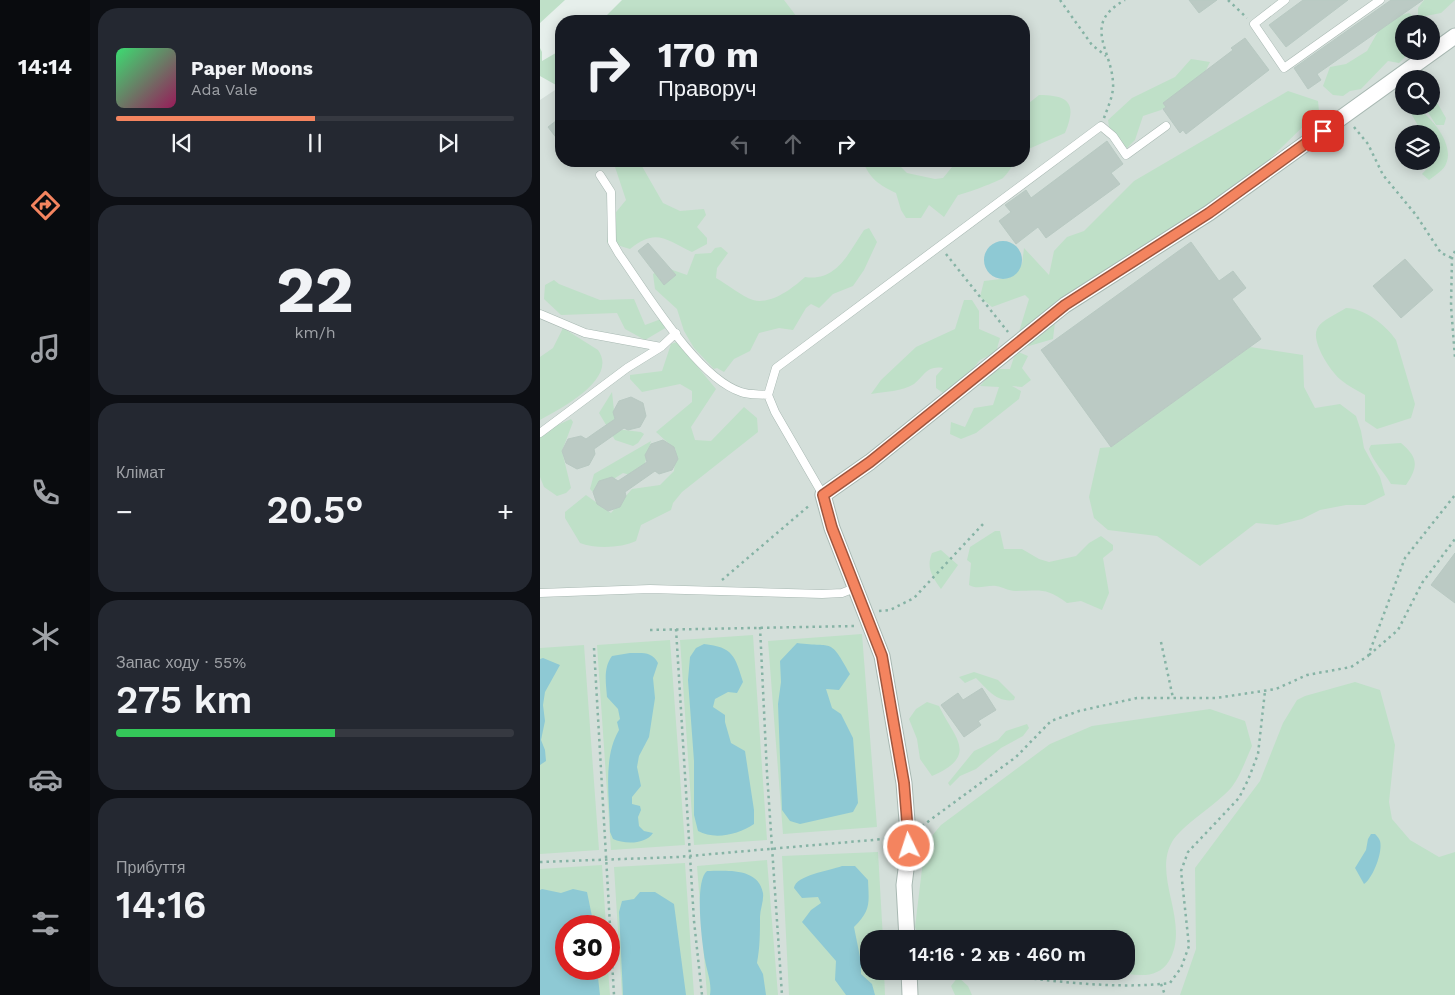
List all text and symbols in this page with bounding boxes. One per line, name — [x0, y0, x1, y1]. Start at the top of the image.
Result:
map controls — [1395, 15, 1440, 170]
button: sound — [1395, 15, 1440, 60]
text: 170 m — [658, 34, 759, 76]
icon: right — [575, 35, 640, 100]
text: 14:14 — [18, 54, 72, 79]
text: Paper Moons — [191, 57, 313, 80]
button: search — [1395, 70, 1440, 115]
text: Праворуч — [658, 76, 756, 101]
text: Ada Vale — [191, 80, 258, 99]
pin — [1302, 110, 1344, 152]
icon: arrive — [1309, 117, 1337, 145]
button: layers — [1395, 125, 1440, 170]
icon: previous — [168, 129, 196, 157]
icon: pause — [301, 129, 329, 157]
icon: next — [434, 129, 462, 157]
icon: left — [726, 130, 754, 158]
icon: ahead — [779, 130, 807, 158]
icon: right — [832, 130, 860, 158]
icon: directions — [28, 188, 63, 223]
text: 22 — [276, 252, 354, 328]
text: km/h — [294, 323, 336, 342]
icon: music — [28, 331, 63, 366]
text: Клімат — [116, 463, 165, 482]
icon: phone — [28, 475, 63, 510]
text: 20.5° — [266, 488, 364, 532]
text: − — [116, 495, 133, 528]
text: + — [497, 495, 514, 528]
icon: climate — [28, 619, 63, 654]
text: Запас ходу · 55% — [116, 653, 246, 672]
text: 275 km — [116, 678, 252, 722]
icon: car — [28, 762, 63, 797]
position arrow — [882, 819, 934, 871]
text: Прибуття — [116, 858, 185, 877]
text: 14:16 — [116, 883, 206, 927]
icon: filters — [28, 906, 63, 941]
speed limit sign: 30 — [555, 915, 620, 980]
text: 14:16 · 2 хв · 460 m — [909, 943, 1086, 966]

